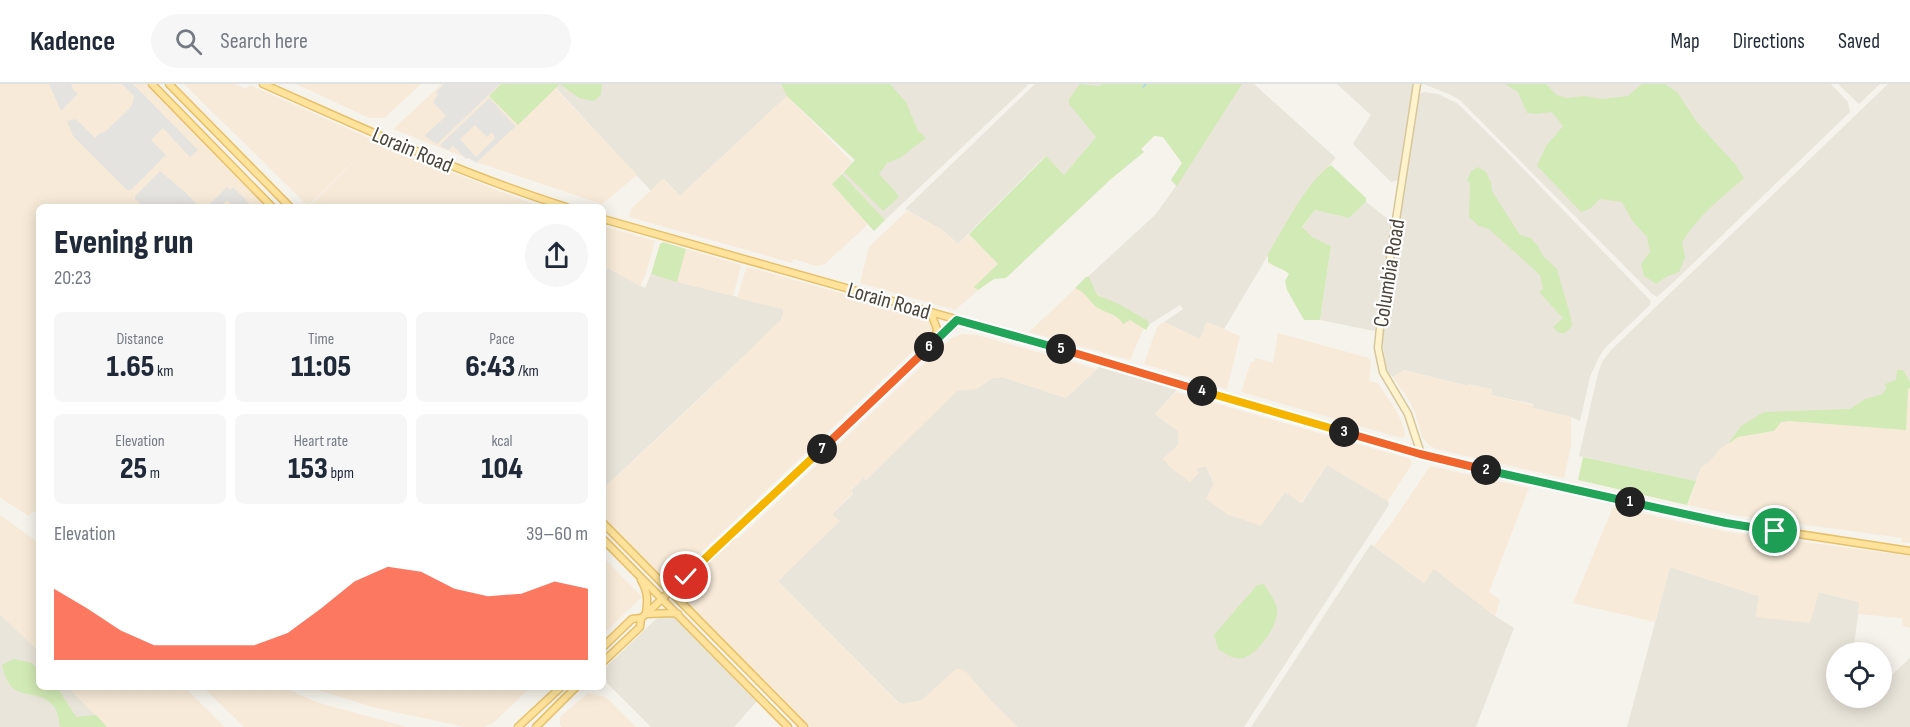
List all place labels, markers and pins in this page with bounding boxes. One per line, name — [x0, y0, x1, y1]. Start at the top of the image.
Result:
pin: 6 — [914, 332, 944, 362]
pin: 5 — [1046, 334, 1076, 364]
pin: 4 — [1187, 376, 1217, 406]
pin: 3 — [1329, 417, 1359, 447]
pin: 7 — [807, 434, 837, 464]
pin: 2 — [1471, 455, 1501, 485]
pin: 1 — [1615, 487, 1645, 517]
pin — [1749, 505, 1800, 556]
pin — [660, 551, 711, 602]

